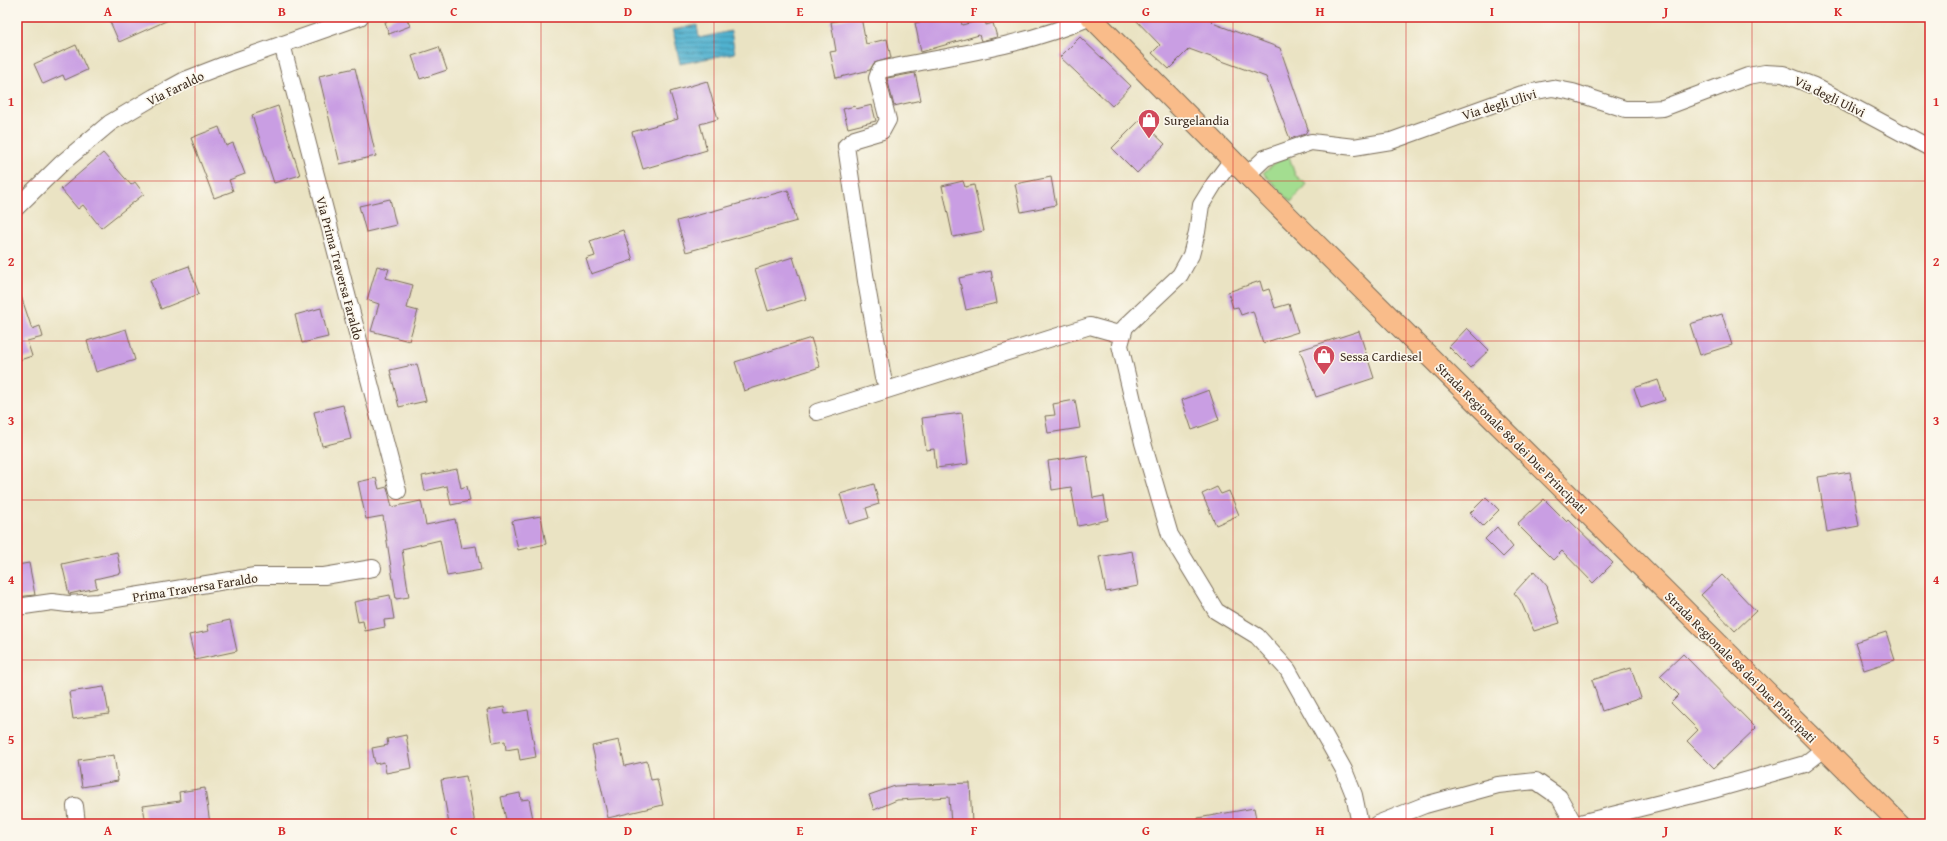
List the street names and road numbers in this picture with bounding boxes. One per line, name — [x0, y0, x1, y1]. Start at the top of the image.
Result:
street label: Via Faraldo — [143, 66, 207, 111]
street label: Via degli Ulivi — [1791, 71, 1869, 122]
street label: Via degli Ulivi — [1460, 84, 1539, 125]
street label: Via Prima Traversa Faraldo — [311, 194, 368, 342]
street label: Strada Regionale 88 dei Due Principati — [1432, 358, 1592, 519]
street label: Prima Traversa Faraldo — [131, 568, 259, 607]
street label: Strada Regionale 88 dei Due Principati — [1661, 587, 1821, 748]

